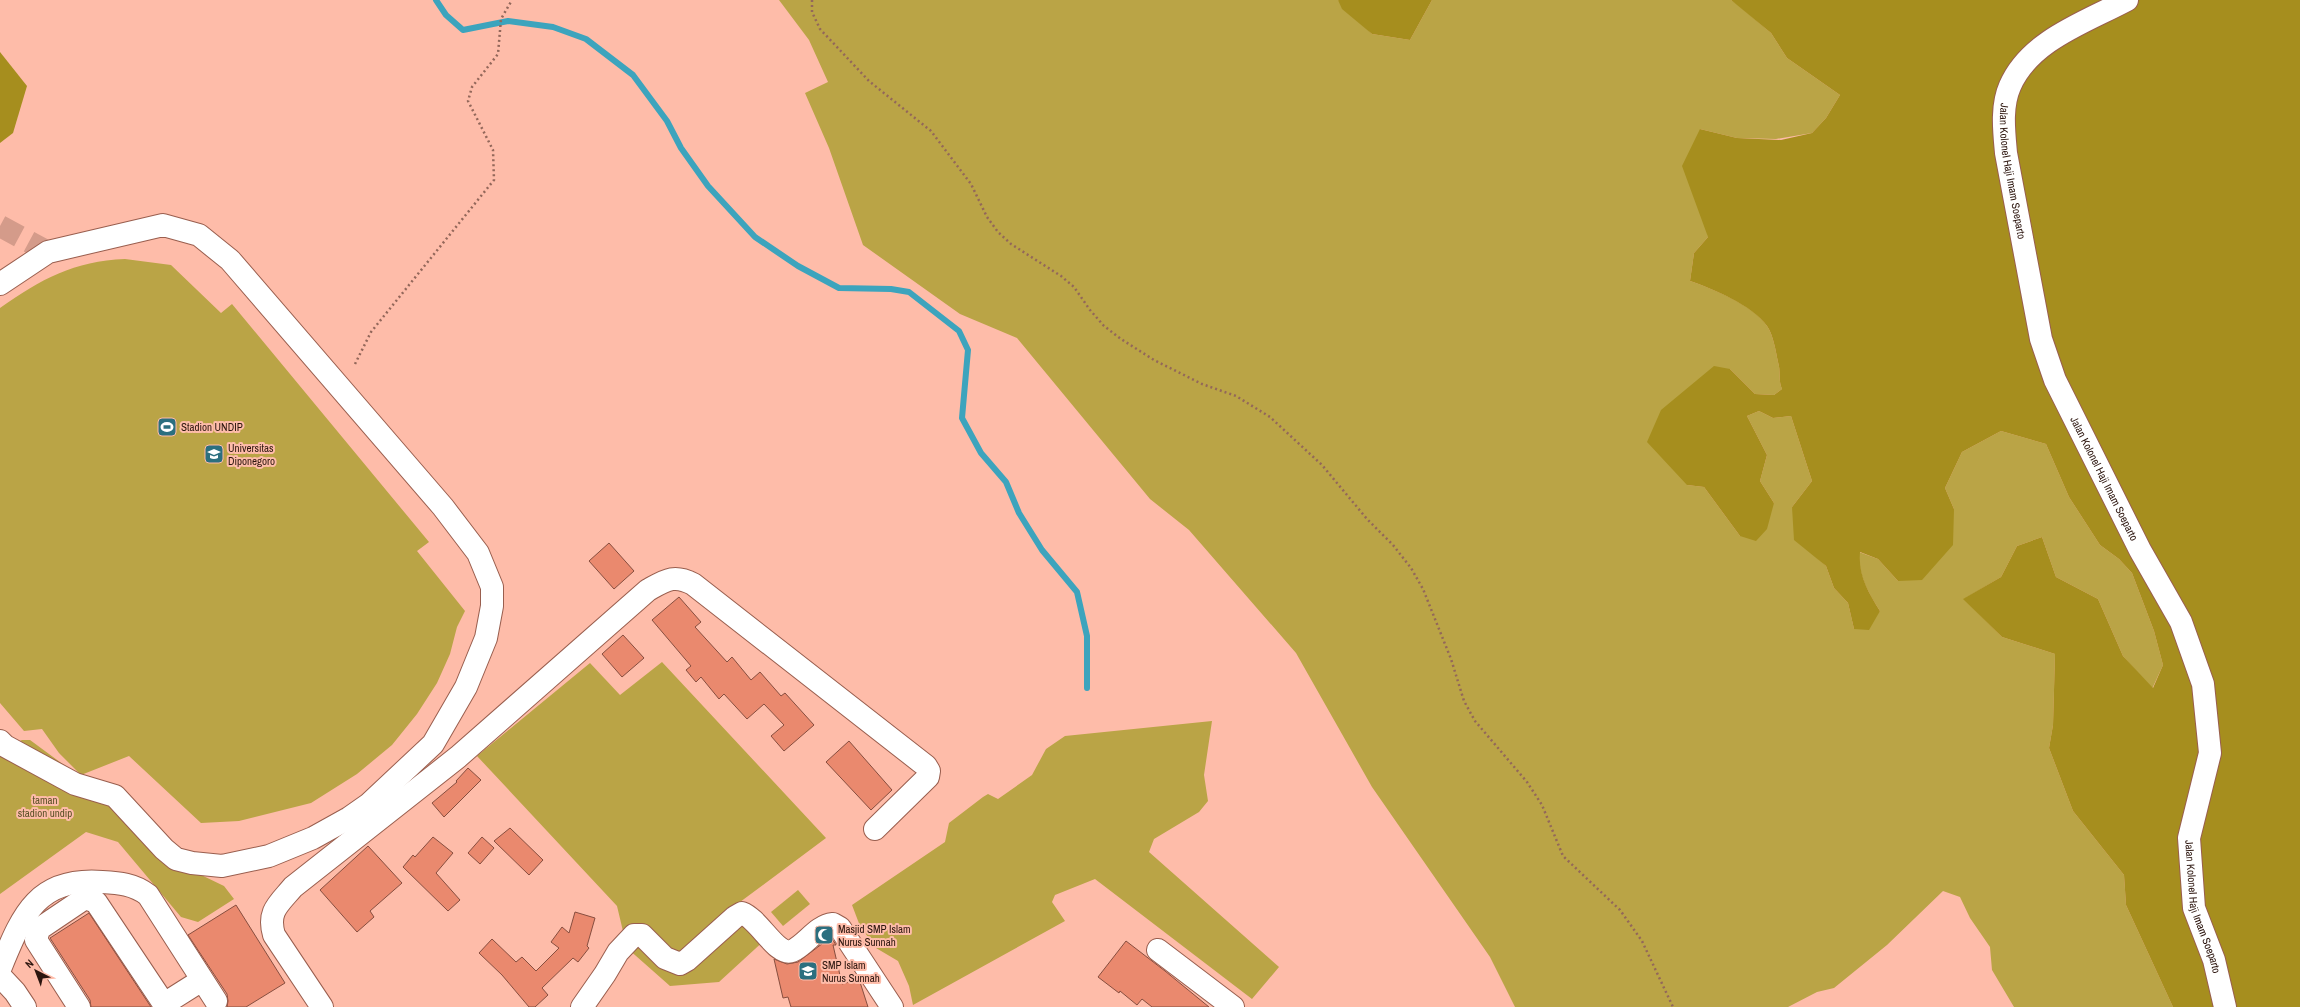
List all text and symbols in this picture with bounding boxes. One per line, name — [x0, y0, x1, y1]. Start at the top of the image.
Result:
street label: Jalan Kolonel Haji Imam Soeparto — [1997, 102, 2029, 240]
street label: Jalan Kolonel Haji Imam Soeparto — [2067, 414, 2141, 543]
sports icon: Stadion UNDIP — [156, 416, 178, 438]
place label: Stadion UNDIP — [181, 420, 243, 434]
place label: Universitas Diponegoro — [228, 441, 275, 468]
school or university icon: Universitas Diponegoro — [203, 443, 225, 465]
park label: taman stadion undip — [18, 793, 72, 820]
street label: Jalan Kolonel Haji Imam Soeparto — [2182, 839, 2224, 975]
place label: Masjid SMP Islam Nurus Sunnah — [838, 922, 911, 949]
mosque icon: Masjid SMP Islam Nurus Sunnah — [813, 924, 835, 946]
north arrow — [16, 951, 56, 991]
text: N — [22, 956, 36, 971]
place label: SMP Islam Nurus Sunnah — [822, 958, 880, 985]
school or university icon: SMP Islam Nurus Sunnah — [797, 960, 819, 982]

